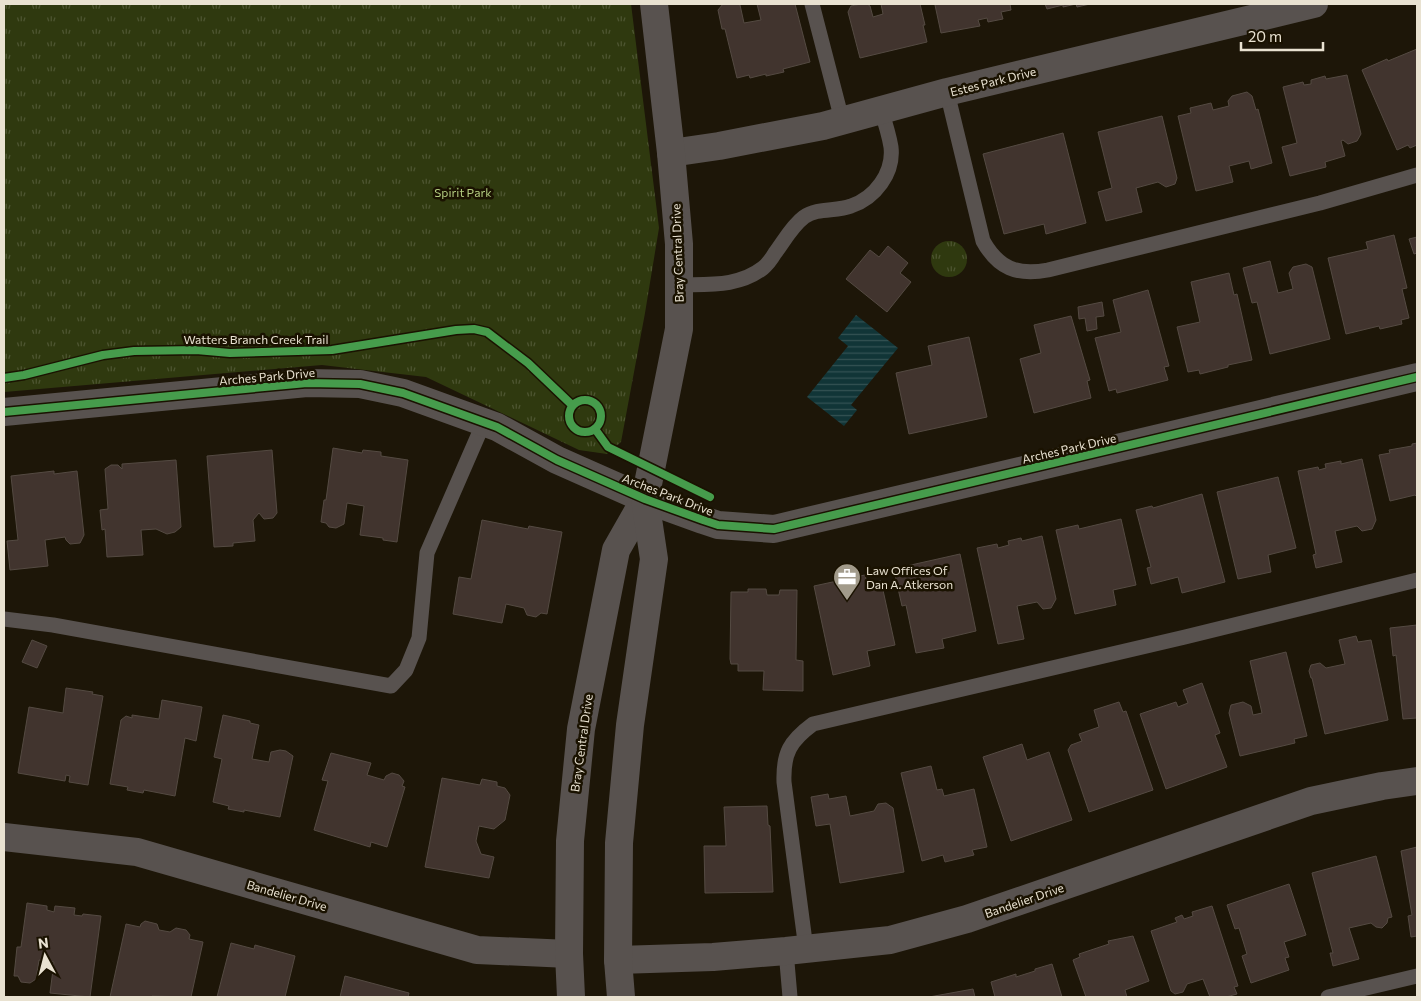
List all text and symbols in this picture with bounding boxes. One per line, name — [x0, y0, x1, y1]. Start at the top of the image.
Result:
scale bar — [1241, 20, 1324, 52]
text: 20 m — [1248, 27, 1282, 45]
street label: Estes Park Drive — [949, 64, 1037, 98]
park label: Spirit Park — [434, 185, 492, 199]
street label: Bray Central Drive — [668, 203, 686, 303]
street label: Watters Branch Creek Trail — [183, 332, 329, 346]
street label: Arches Park Drive — [218, 365, 316, 387]
street label: Arches Park Drive — [1021, 430, 1117, 466]
street label: Arches Park Drive — [621, 470, 715, 518]
office icon: Law Offices Of Dan A. Atkerson — [832, 562, 862, 601]
place label: Law Offices Of Dan A. Atkerson — [866, 563, 953, 591]
street label: Bray Central Drive — [567, 693, 595, 793]
street label: Bandelier Drive — [245, 877, 329, 913]
street label: Bandelier Drive — [983, 880, 1065, 920]
north arrow — [20, 931, 70, 981]
text: N — [37, 934, 50, 952]

